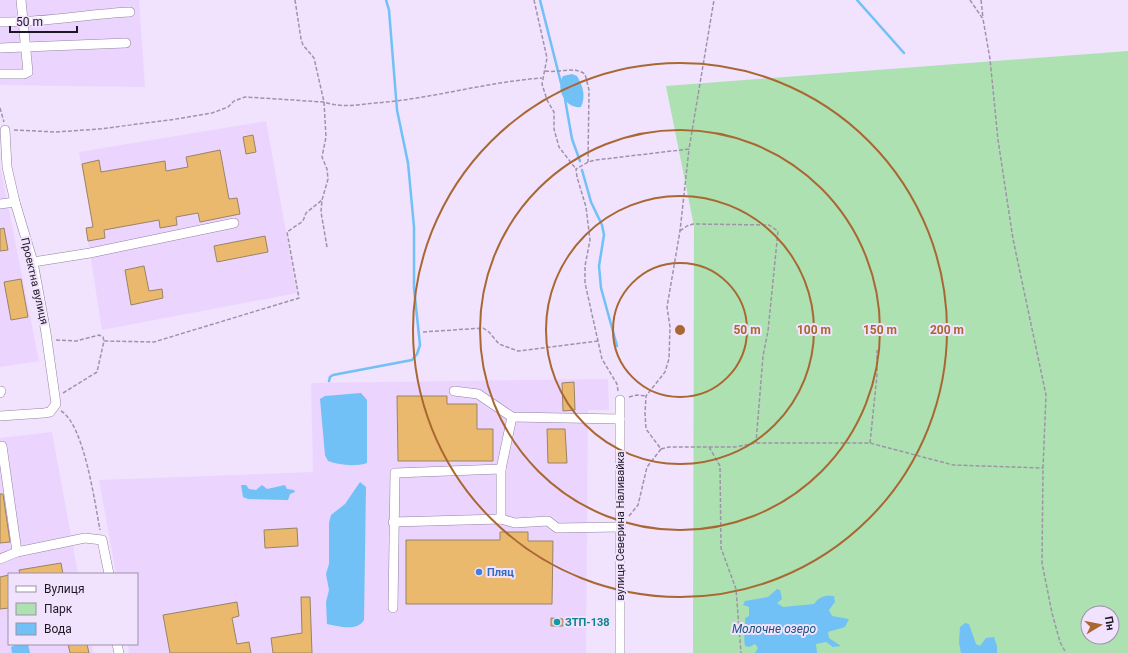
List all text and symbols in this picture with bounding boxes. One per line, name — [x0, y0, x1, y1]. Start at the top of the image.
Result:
scale bar — [10, 8, 77, 34]
text: 50 m — [16, 15, 43, 29]
street label: Проектна вулиця — [18, 236, 51, 326]
centre of rings — [673, 323, 687, 337]
text: 50 m — [733, 323, 761, 337]
text: 100 m — [797, 323, 831, 337]
text: 150 m — [863, 323, 897, 337]
text: 200 m — [930, 323, 964, 337]
street label: вулиця Северина Наливайка — [614, 451, 627, 601]
place label: Пляц — [487, 566, 514, 579]
marker: Пляц — [474, 567, 484, 577]
legend — [8, 573, 138, 645]
text: Вулиця — [44, 582, 85, 596]
text: Парк — [44, 602, 73, 616]
north arrow — [1080, 605, 1120, 645]
text: Пн — [1102, 615, 1117, 631]
place label: ЗТП-138 — [565, 616, 610, 629]
marker: ЗТП-138 — [552, 617, 562, 627]
text: Вода — [44, 622, 72, 636]
water label: Молочне озеро — [732, 622, 816, 636]

